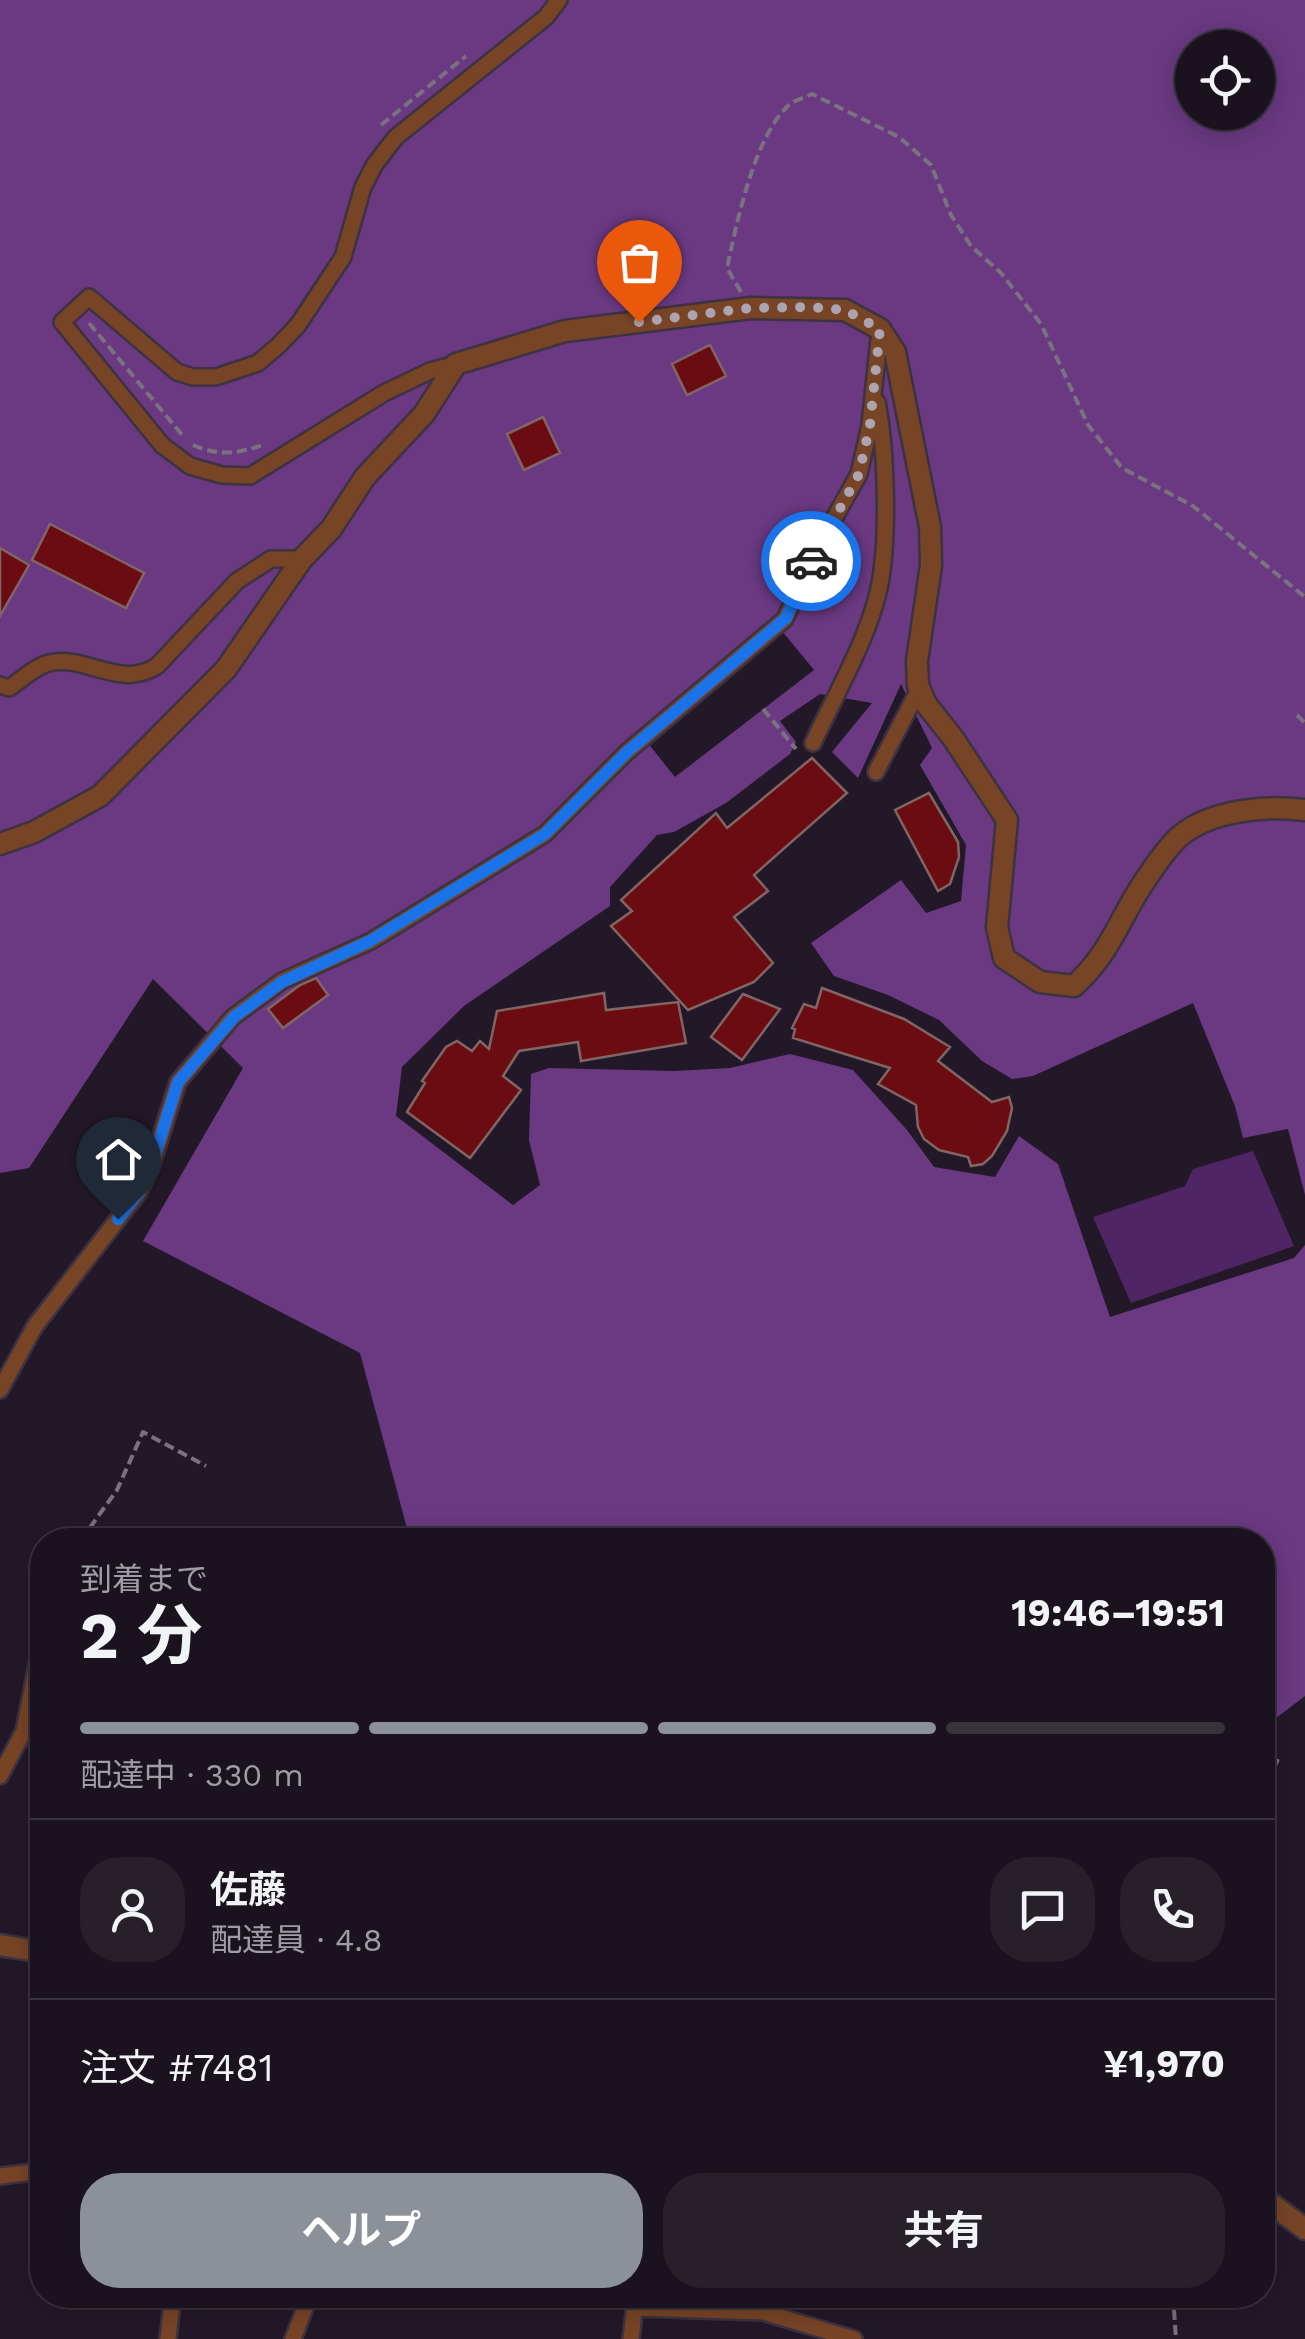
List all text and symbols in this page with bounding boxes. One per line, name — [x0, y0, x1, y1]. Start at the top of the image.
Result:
map controls — [1175, 30, 1275, 130]
button: locate — [1175, 30, 1275, 130]
pin — [597, 220, 682, 323]
icon: bag — [612, 235, 667, 290]
courier — [761, 511, 861, 611]
icon: car — [784, 534, 839, 589]
pin — [76, 1117, 161, 1220]
icon: home — [91, 1132, 146, 1187]
text: 到着まで — [80, 1560, 208, 1598]
text: 19:46–19:51 — [1011, 1591, 1225, 1635]
text: 2 分 — [80, 1598, 202, 1674]
text: 配達中 · 330 m — [80, 1756, 304, 1794]
button: person — [80, 1857, 185, 1962]
button: chat — [990, 1857, 1095, 1962]
button: phone — [1120, 1857, 1225, 1962]
text: 佐藤 — [210, 1868, 286, 1912]
text: 配達員 · 4.8 — [210, 1921, 382, 1959]
text: ¥1,970 — [1103, 2042, 1225, 2086]
text: 注文 #7481 — [80, 2046, 273, 2090]
button: ヘルプ — [80, 2173, 643, 2288]
button: 共有 — [663, 2173, 1225, 2288]

